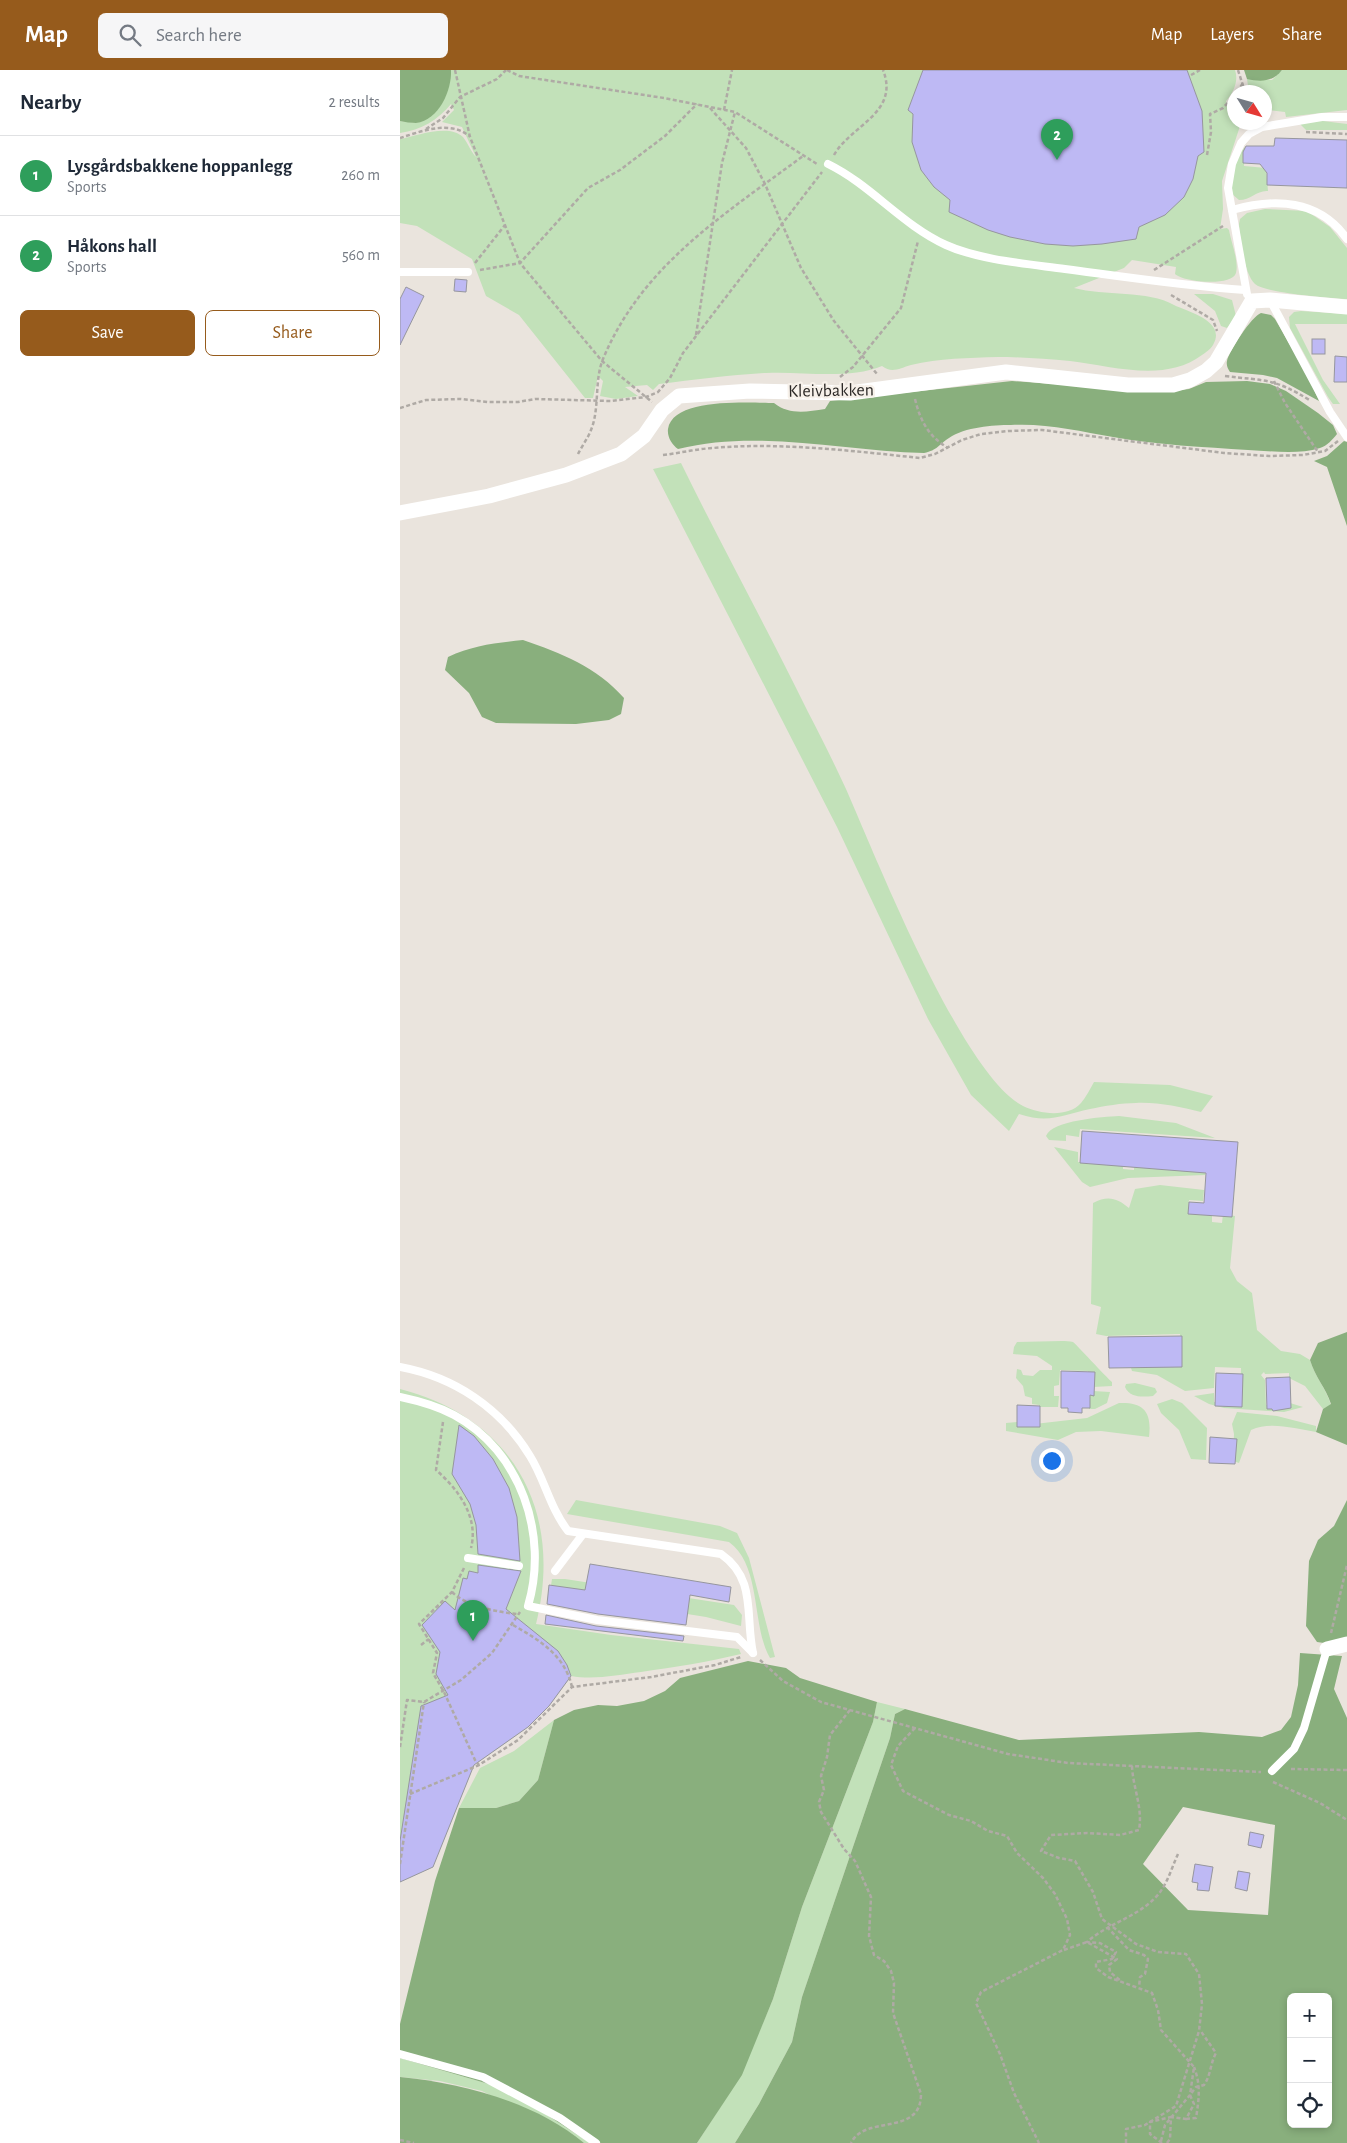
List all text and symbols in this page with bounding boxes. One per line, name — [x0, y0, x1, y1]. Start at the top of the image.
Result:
search box — [98, 13, 448, 58]
icon: search — [116, 21, 144, 49]
text: Map — [25, 23, 68, 47]
text: Search here — [156, 26, 242, 45]
text: Map — [1151, 26, 1182, 44]
text: Layers — [1210, 26, 1254, 44]
text: Share — [1282, 26, 1322, 44]
north arrow — [1227, 85, 1272, 130]
text: Nearby — [20, 92, 81, 113]
text: 2 results — [328, 94, 380, 110]
pin: 2 — [1041, 119, 1073, 160]
text: Lysgårdsbakkene hoppanlegg — [67, 157, 292, 176]
text: 1 — [33, 167, 39, 183]
text: 260 m — [341, 167, 380, 183]
text: Sports — [67, 179, 107, 195]
text: Håkons hall — [67, 237, 157, 256]
text: 2 — [32, 247, 40, 263]
text: 560 m — [342, 247, 380, 263]
text: Sports — [67, 259, 107, 275]
button: Save — [20, 310, 195, 356]
button: Share — [205, 310, 380, 356]
street label: Kleivbakken — [788, 381, 874, 401]
your location — [1039, 1448, 1065, 1474]
pin: 1 — [457, 1600, 489, 1641]
map controls — [1287, 1993, 1332, 2128]
button: + — [1287, 1993, 1332, 2038]
button: − — [1287, 2038, 1332, 2083]
button: locate — [1287, 2083, 1332, 2128]

